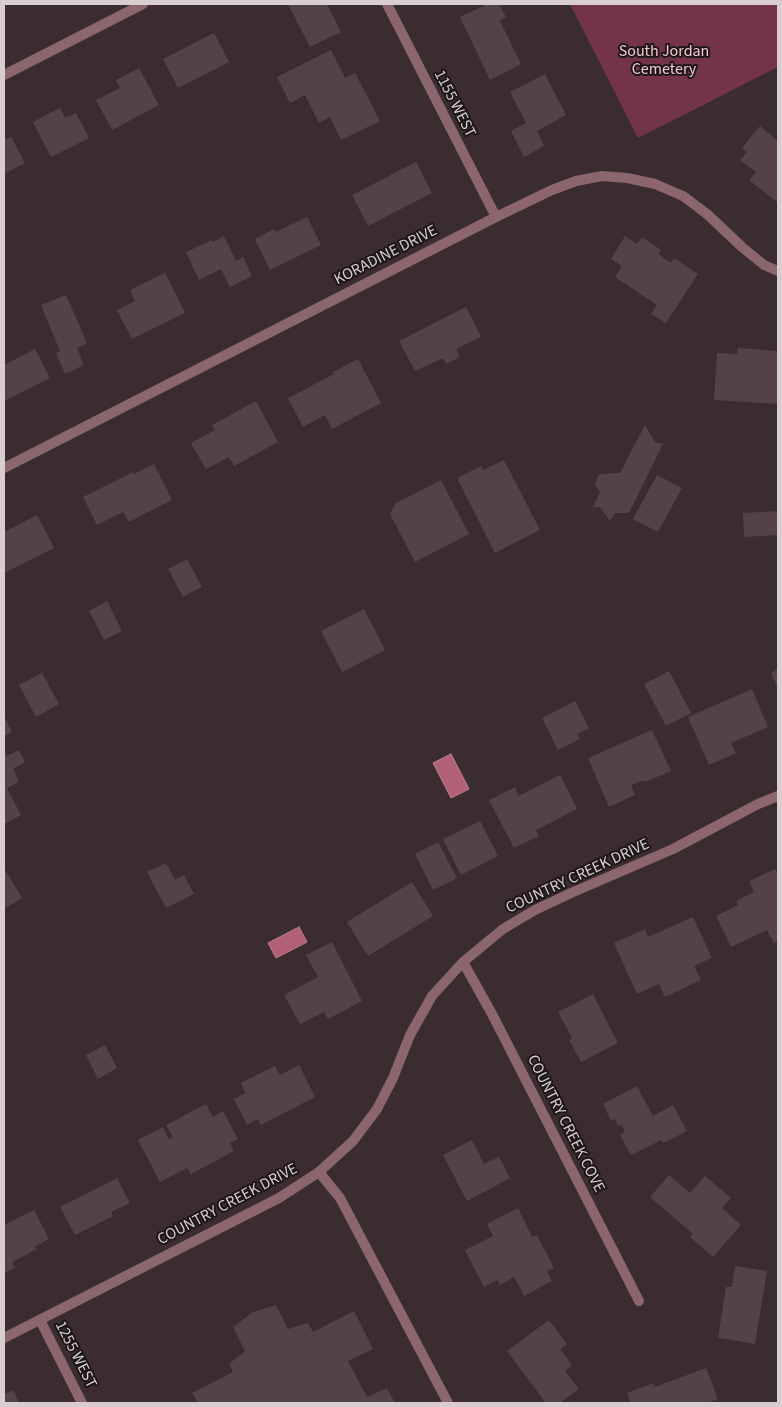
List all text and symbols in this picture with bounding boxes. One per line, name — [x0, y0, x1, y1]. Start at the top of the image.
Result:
park label: South Jordan Cemetery — [619, 42, 709, 80]
street label: 1155 WEST — [429, 67, 479, 141]
street label: KORADINE DRIVE — [331, 222, 441, 290]
street label: COUNTRY CREEK DRIVE — [503, 835, 653, 919]
street label: COUNTRY CREEK COVE — [522, 1052, 608, 1196]
street label: COUNTRY CREEK DRIVE — [155, 1160, 301, 1250]
street label: 1255 WEST — [50, 1318, 100, 1392]

